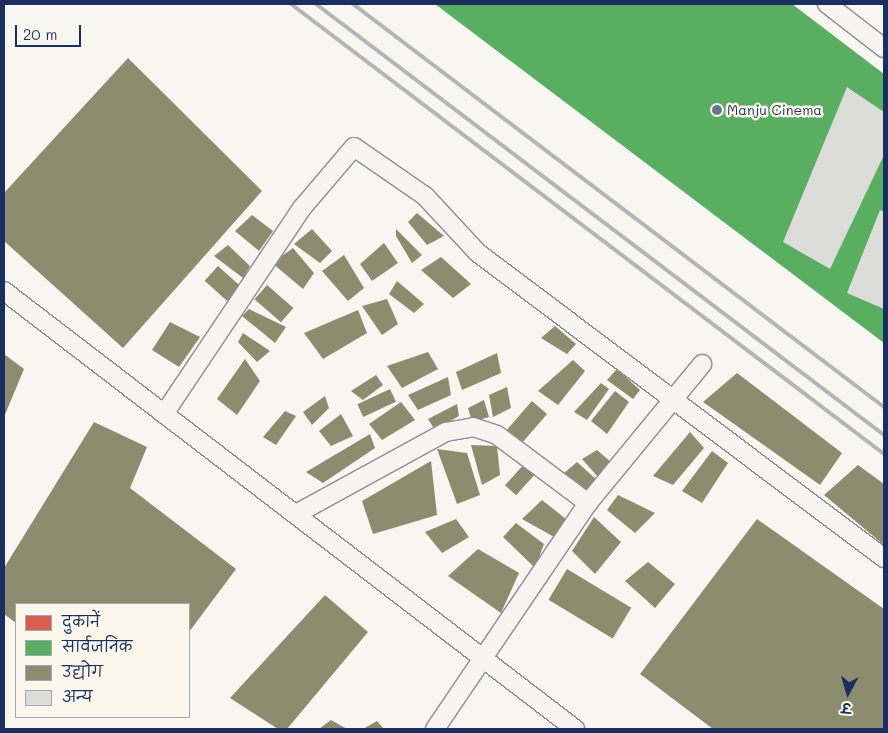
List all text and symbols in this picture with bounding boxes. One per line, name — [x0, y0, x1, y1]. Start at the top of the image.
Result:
scale bar — [18, 15, 84, 47]
text: 20 m — [23, 24, 57, 44]
place label: Manju Cinema — [727, 102, 822, 118]
marker: Manju Cinema — [711, 104, 723, 116]
legend — [15, 603, 190, 718]
text: दुकानें — [62, 611, 100, 631]
text: सार्वजनिक — [62, 636, 132, 656]
text: उद्योग — [62, 661, 103, 681]
north arrow — [823, 668, 873, 718]
text: अन्य — [62, 686, 93, 706]
text: उ — [841, 698, 852, 718]

